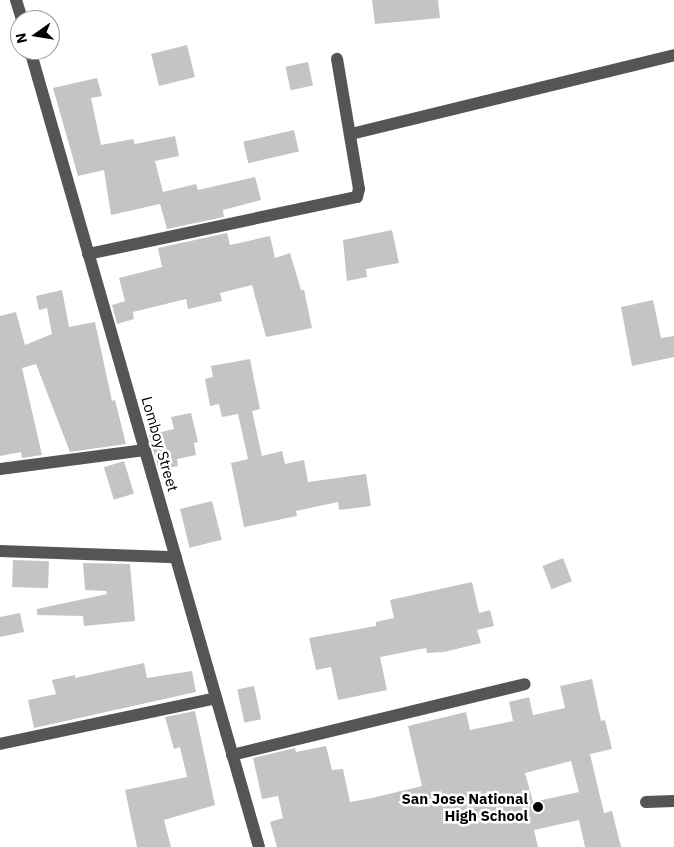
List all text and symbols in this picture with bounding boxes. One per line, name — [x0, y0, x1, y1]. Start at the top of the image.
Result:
north arrow — [10, 10, 60, 60]
text: N — [11, 31, 31, 45]
street label: Lomboy Street — [138, 394, 182, 494]
place label: San Jose National High School — [401, 789, 528, 824]
marker: San Jose National High School — [532, 801, 544, 813]

